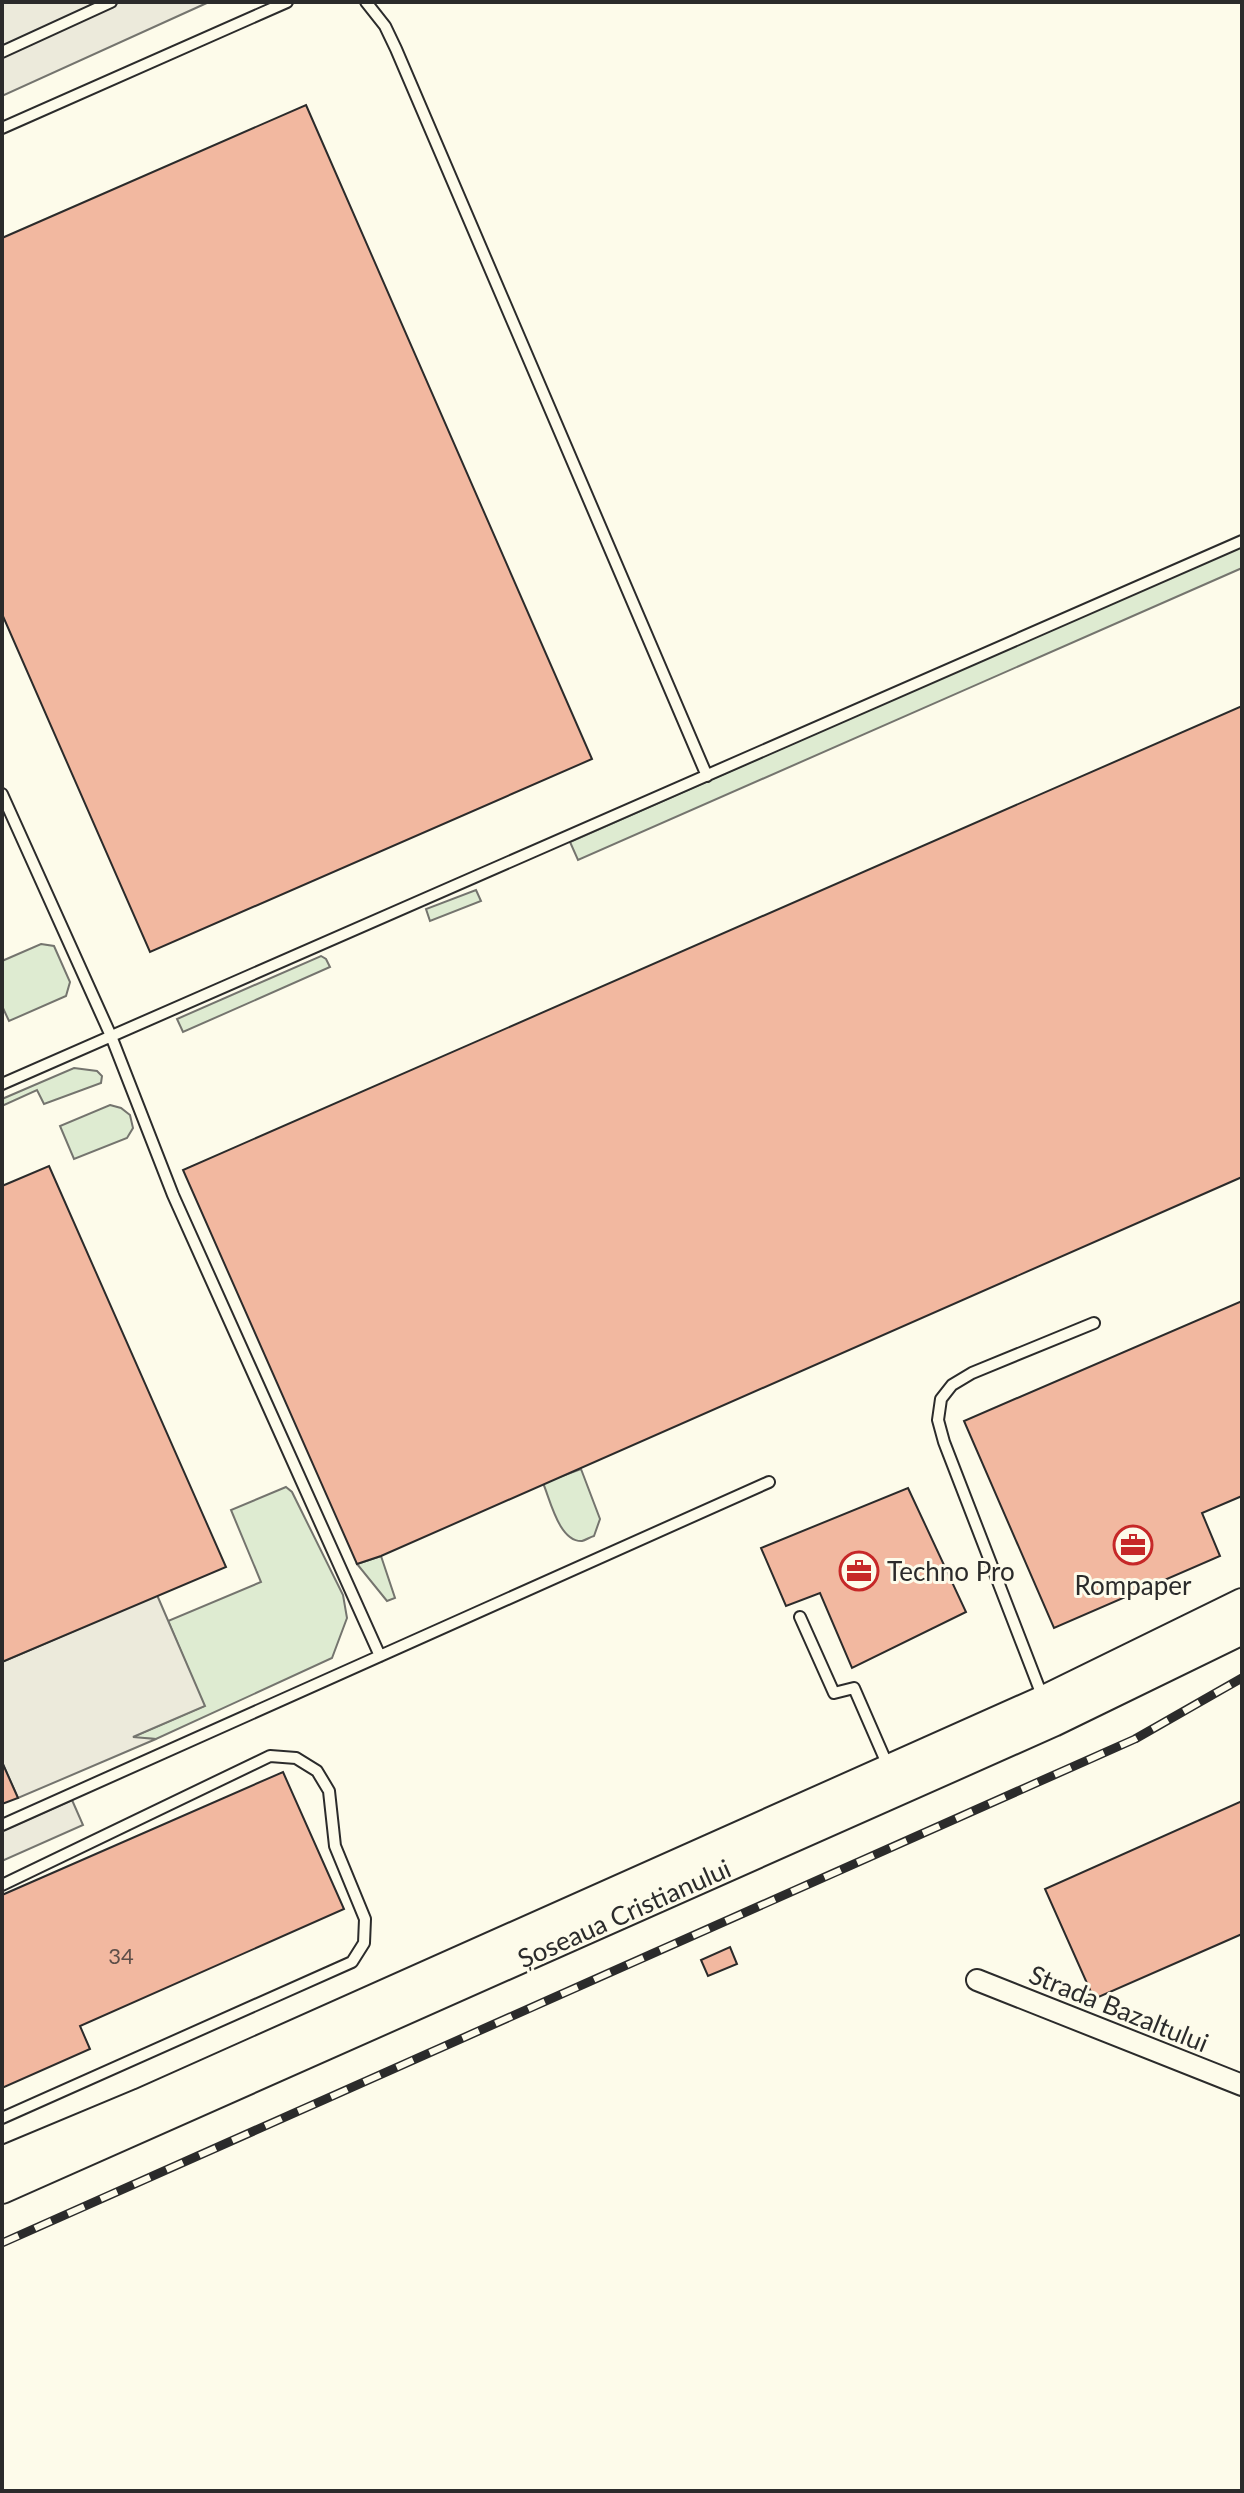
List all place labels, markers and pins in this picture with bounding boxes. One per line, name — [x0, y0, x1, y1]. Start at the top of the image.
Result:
office icon: Rompaper — [1112, 1524, 1154, 1566]
office icon: Techno Pro — [838, 1550, 880, 1592]
place label: Techno Pro — [887, 1555, 1015, 1587]
place label: Rompaper — [1075, 1569, 1192, 1601]

